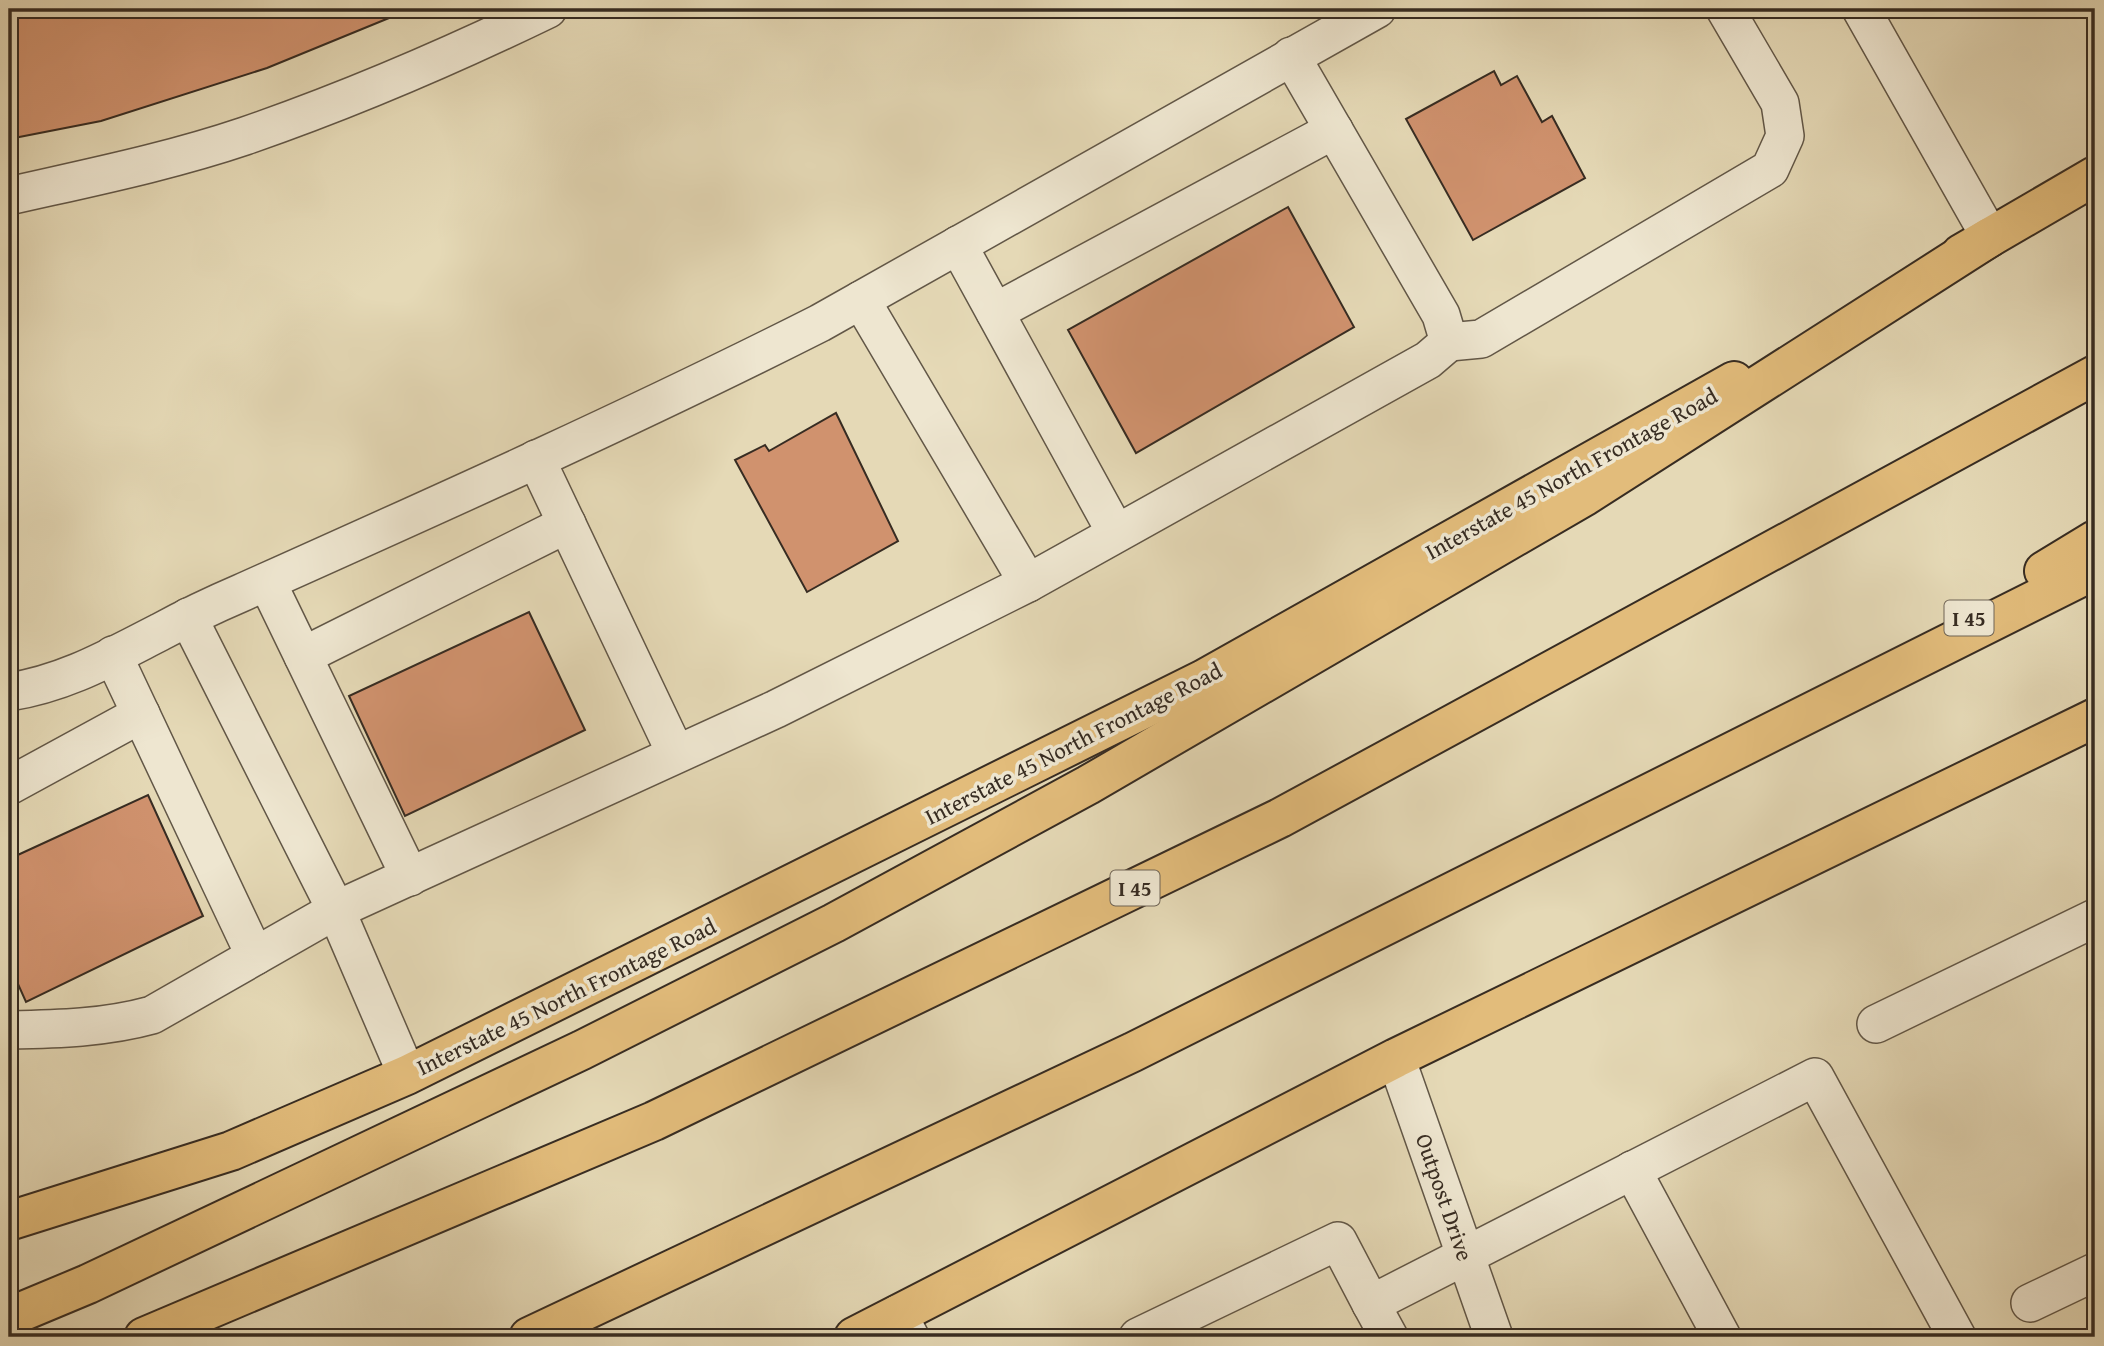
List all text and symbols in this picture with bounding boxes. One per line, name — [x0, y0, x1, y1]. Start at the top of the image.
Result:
street label: Interstate 45 North Frontage Road — [1419, 378, 1724, 567]
road number: I 45 — [1944, 600, 1994, 636]
street label: Interstate 45 North Frontage Road — [919, 653, 1228, 832]
road number: I 45 — [1110, 870, 1160, 906]
street label: Interstate 45 North Frontage Road — [411, 909, 722, 1083]
street label: Outpost Drive — [1408, 1129, 1482, 1265]

